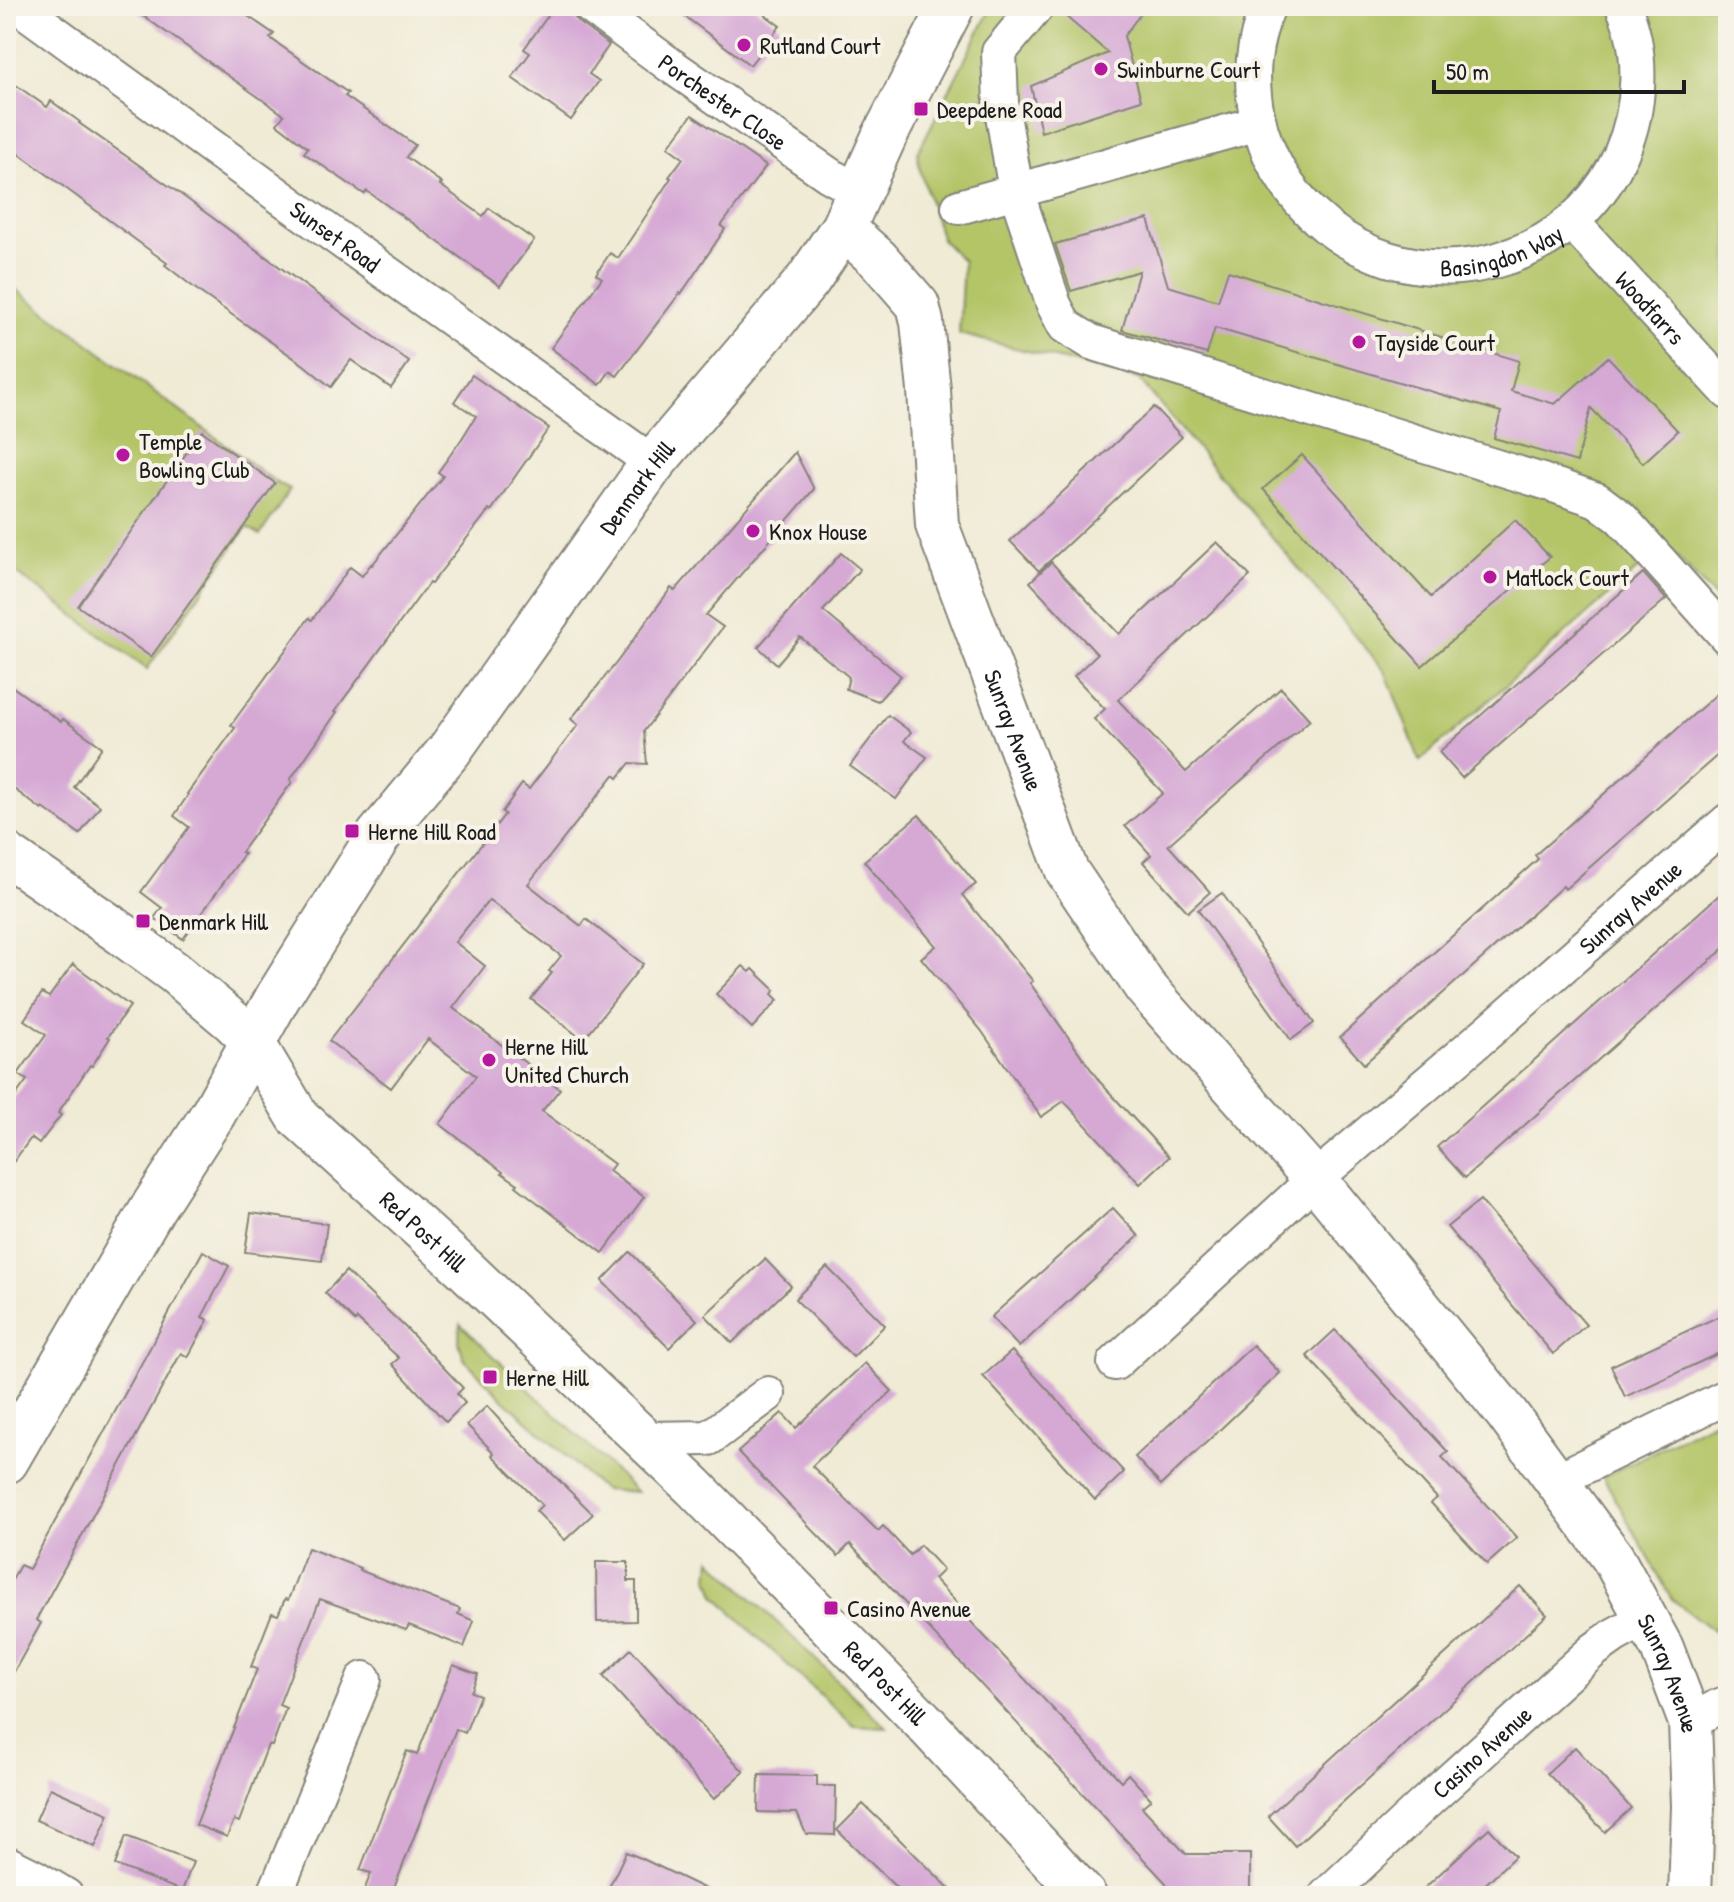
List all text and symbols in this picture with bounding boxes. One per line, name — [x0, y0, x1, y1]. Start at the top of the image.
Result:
place label: Rutland Court — [760, 29, 881, 61]
marker: Rutland Court — [735, 36, 753, 54]
scale bar — [1434, 44, 1684, 94]
street label: Porchester Close — [652, 46, 794, 158]
place label: Swinburne Court — [1117, 53, 1261, 85]
text: 50 m — [1446, 55, 1489, 87]
marker: Swinburne Court — [1092, 60, 1110, 78]
place label: Deepdene Road — [937, 93, 1062, 125]
marker: Deepdene Road — [912, 100, 930, 118]
street label: Sunset Road — [284, 193, 387, 279]
street label: Basingdon Way — [1440, 217, 1569, 284]
street label: Woodfarrs — [1608, 264, 1692, 351]
place label: Tayside Court — [1375, 326, 1496, 358]
marker: Tayside Court — [1350, 333, 1368, 351]
place label: Temple Bowling Club — [139, 425, 250, 485]
street label: Denmark Hill — [592, 433, 682, 541]
marker: Temple Bowling Club — [114, 446, 132, 464]
place label: Knox House — [769, 515, 868, 547]
marker: Knox House — [744, 522, 762, 540]
place label: Matlock Court — [1506, 561, 1629, 593]
marker: Matlock Court — [1481, 568, 1499, 586]
street label: Sunray Avenue — [977, 665, 1052, 796]
place label: Herne Hill Road — [368, 815, 496, 847]
marker: Herne Hill Road — [343, 822, 361, 840]
street label: Sunray Avenue — [1572, 853, 1689, 961]
place label: Denmark Hill — [159, 905, 269, 937]
marker: Denmark Hill — [134, 912, 152, 930]
place label: Herne Hill United Church — [505, 1030, 629, 1090]
marker: Herne Hill United Church — [480, 1051, 498, 1069]
street label: Red Post Hill — [373, 1183, 474, 1279]
place label: Herne Hill — [506, 1361, 590, 1393]
marker: Herne Hill — [481, 1368, 499, 1386]
place label: Casino Avenue — [847, 1592, 972, 1624]
marker: Casino Avenue — [822, 1599, 840, 1617]
street label: Sunray Avenue — [1630, 1608, 1706, 1734]
street label: Red Post Hill — [837, 1633, 935, 1732]
street label: Casino Avenue — [1425, 1698, 1539, 1806]

